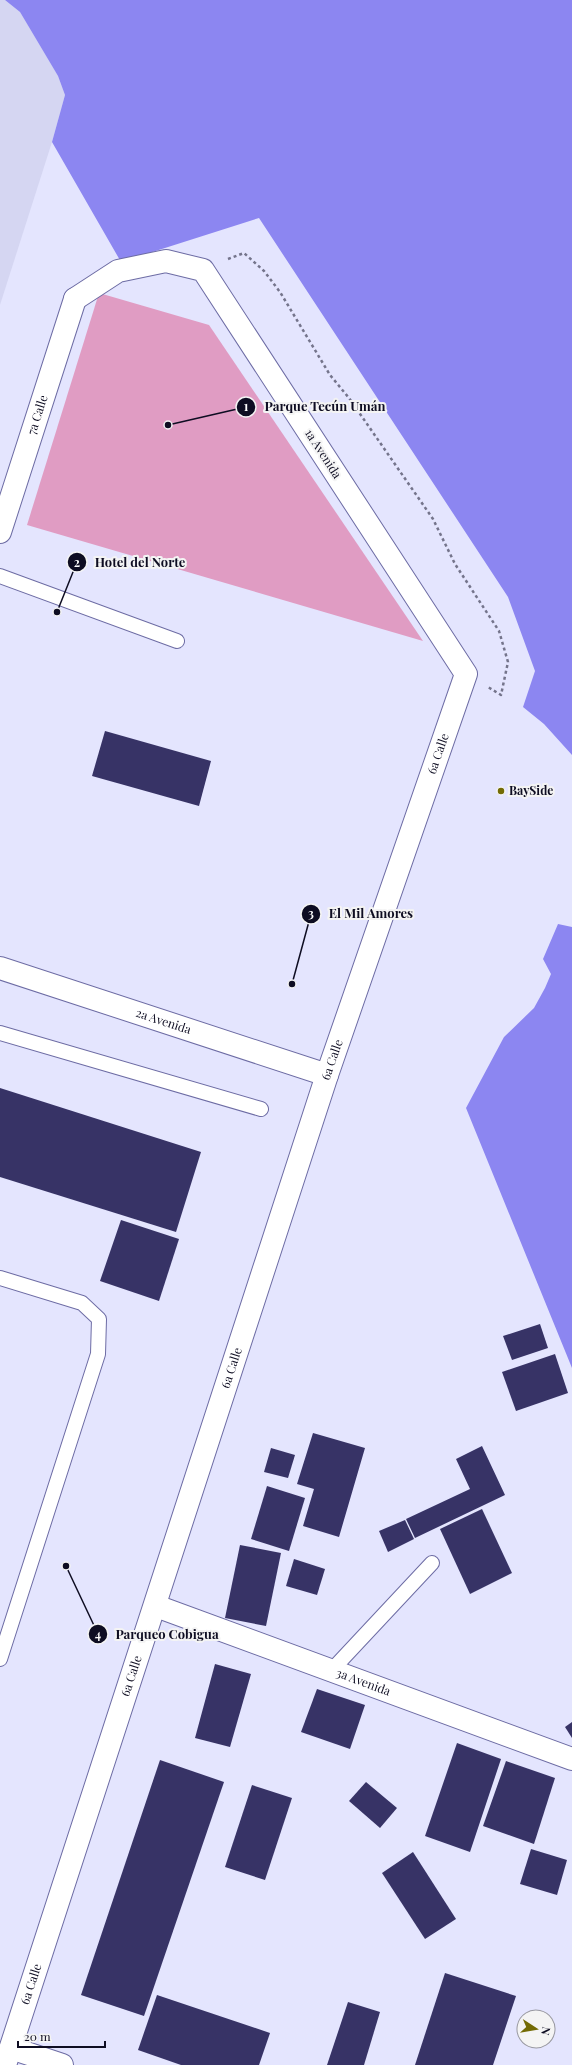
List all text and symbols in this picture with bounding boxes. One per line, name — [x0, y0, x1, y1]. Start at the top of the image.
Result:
street label: 7a Calle — [23, 393, 51, 436]
callout: Parque Tecún Umán — [236, 394, 393, 419]
text: Parque Tecún Umán — [265, 397, 385, 414]
text: 1 — [244, 398, 249, 414]
street label: 1a Avenida — [302, 426, 346, 481]
callout: Hotel del Norte — [67, 550, 194, 575]
text: Hotel del Norte — [95, 553, 186, 570]
text: 2 — [74, 554, 80, 570]
street label: 6a Calle — [423, 731, 452, 776]
place label: BaySide — [509, 782, 553, 798]
marker: BaySide — [496, 786, 506, 796]
callout: El Mil Amores — [301, 901, 422, 926]
text: El Mil Amores — [329, 904, 413, 921]
text: 3 — [308, 905, 314, 921]
street label: 2a Avenida — [134, 1004, 193, 1037]
street label: 6a Calle — [317, 1037, 346, 1082]
street label: 6a Calle — [217, 1345, 245, 1390]
callout: Parqueo Cobigua — [88, 1622, 227, 1647]
text: Parqueo Cobigua — [115, 1625, 219, 1642]
text: 4 — [95, 1626, 101, 1642]
street label: 6a Calle — [116, 1653, 145, 1698]
street label: 3a Avenida — [334, 1664, 393, 1699]
street label: 6a Calle — [16, 1961, 44, 2006]
north arrow — [516, 2009, 556, 2049]
scale bar — [18, 2023, 105, 2049]
text: N — [538, 2026, 554, 2037]
text: 20 m — [24, 2028, 51, 2044]

